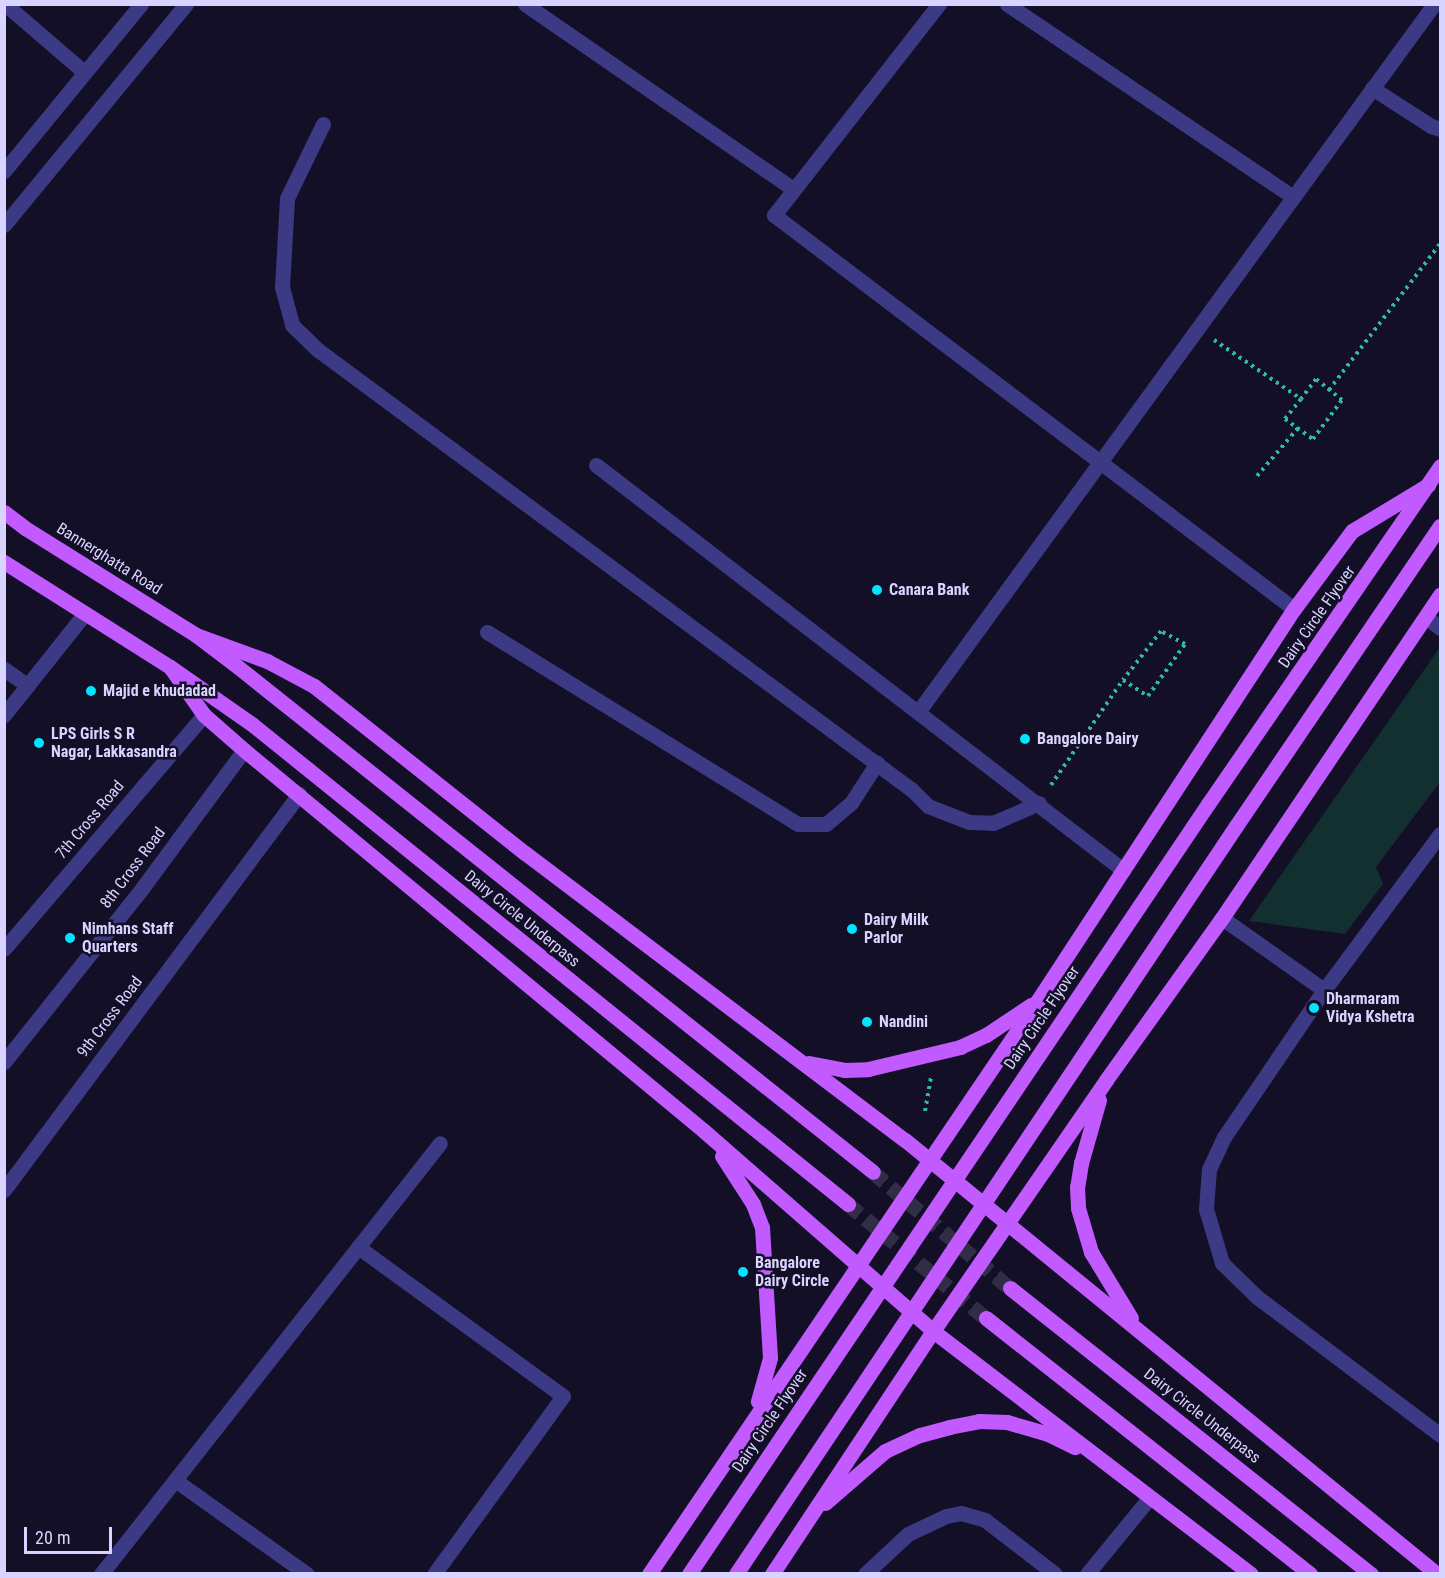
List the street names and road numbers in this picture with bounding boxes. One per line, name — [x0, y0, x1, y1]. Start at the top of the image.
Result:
street label: Bannerghatta Road — [53, 519, 165, 599]
street label: Dairy Circle Flyover — [1275, 562, 1359, 672]
street label: 7th Cross Road — [52, 777, 128, 863]
street label: 8th Cross Road — [96, 824, 170, 912]
street label: Dairy Circle Underpass — [461, 867, 583, 971]
street label: Dairy Circle Flyover — [1000, 963, 1084, 1073]
street label: 9th Cross Road — [73, 973, 147, 1061]
street label: Dairy Circle Underpass — [1140, 1365, 1264, 1467]
street label: Dairy Circle Flyover — [728, 1366, 812, 1476]

